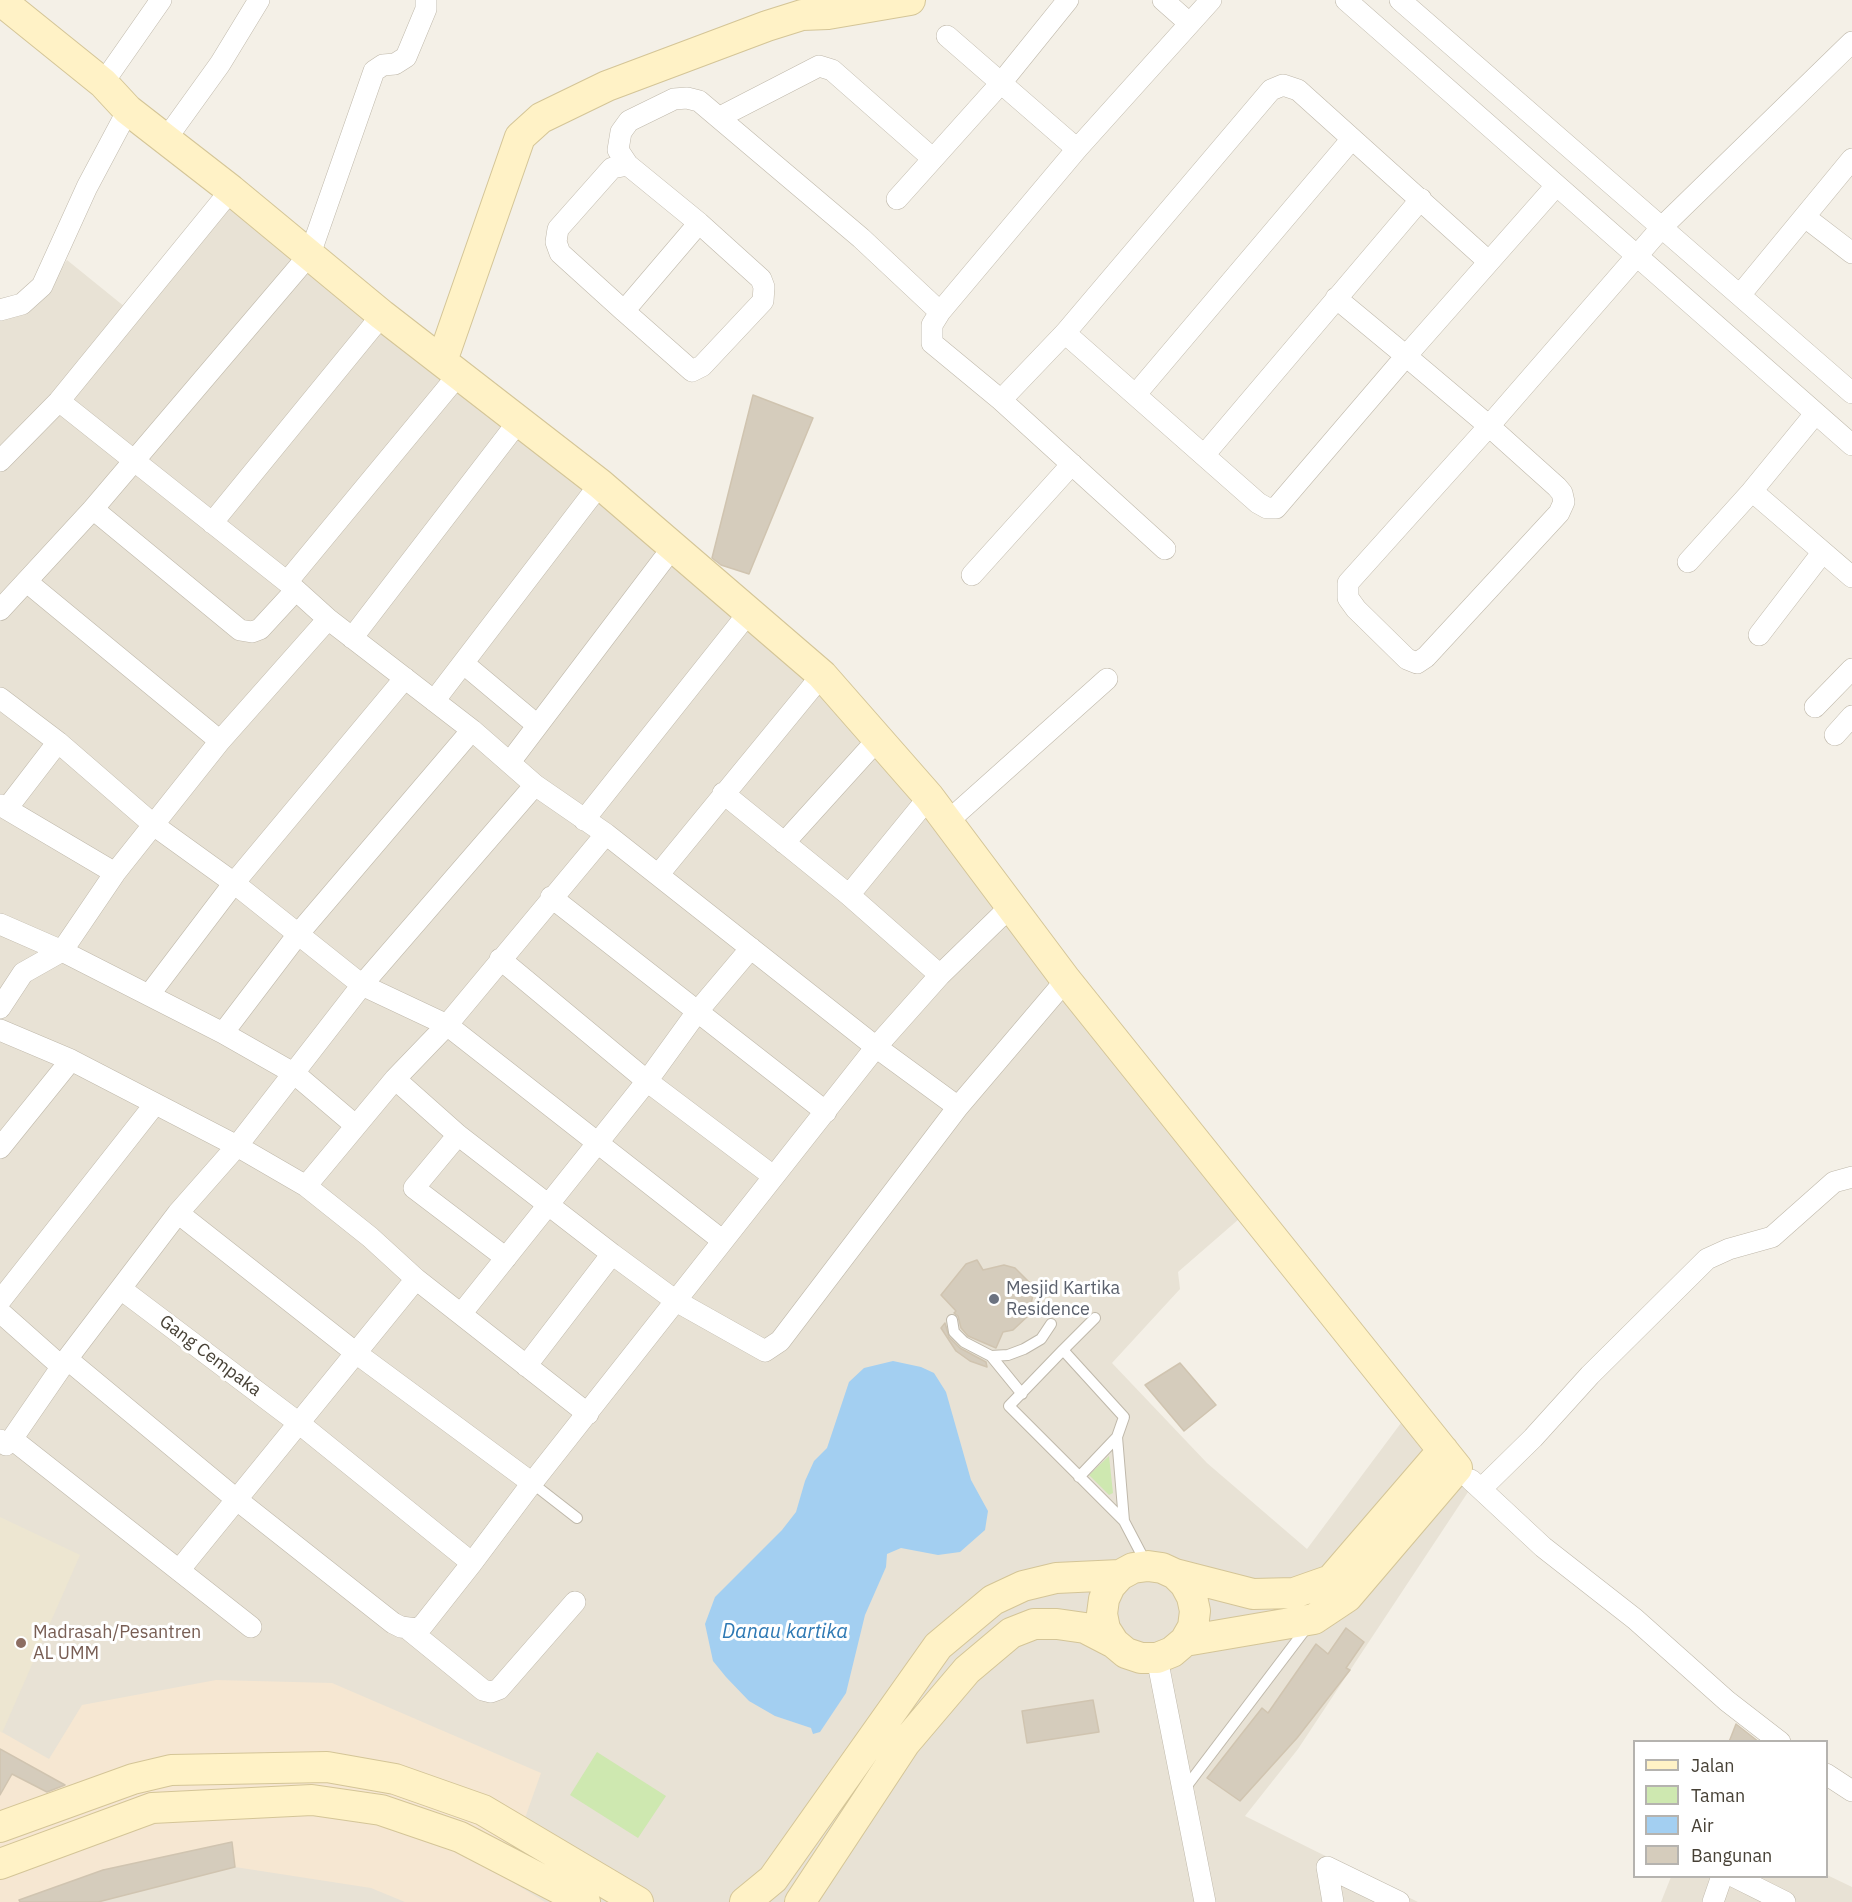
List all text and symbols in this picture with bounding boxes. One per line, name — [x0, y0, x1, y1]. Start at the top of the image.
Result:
place label: Mesjid Kartika Residence — [1006, 1278, 1120, 1320]
marker: Mesjid Kartika Residence — [987, 1292, 1001, 1306]
street label: Gang Cempaka — [155, 1311, 265, 1401]
water label: Danau kartika — [722, 1620, 848, 1644]
place label: Madrasah/Pesantren AL UMM — [33, 1622, 201, 1664]
marker: Madrasah/Pesantren AL UMM — [14, 1636, 28, 1650]
legend — [1633, 1740, 1828, 1878]
text: Jalan — [1691, 1754, 1735, 1777]
text: Taman — [1691, 1784, 1745, 1807]
text: Air — [1691, 1814, 1714, 1837]
text: Bangunan — [1691, 1844, 1772, 1867]

